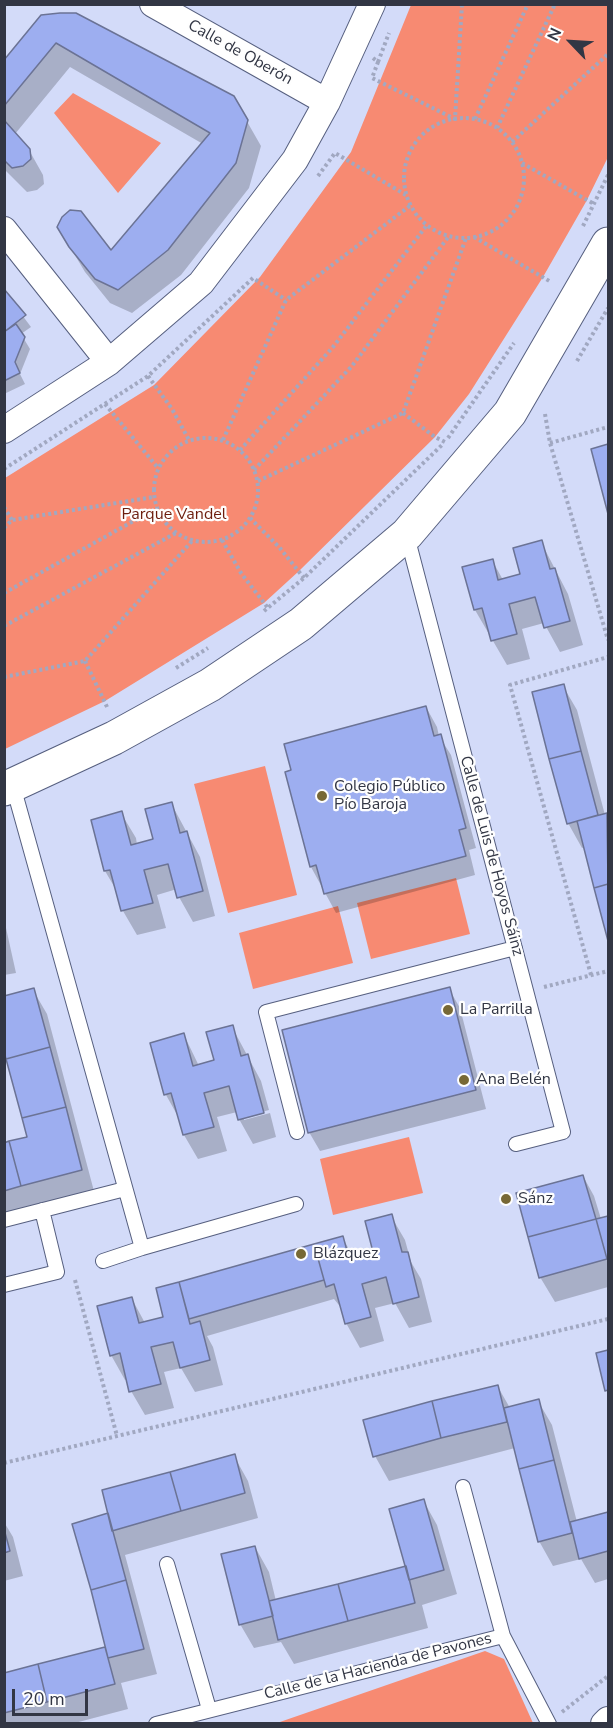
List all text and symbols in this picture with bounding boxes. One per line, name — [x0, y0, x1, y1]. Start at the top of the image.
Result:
north arrow — [541, 12, 601, 72]
street label: Calle de Oberón — [184, 16, 296, 90]
text: N — [542, 24, 567, 44]
park label: Parque Vandel — [121, 505, 227, 525]
street label: Calle de Luis de Hoyos Sáinz — [455, 754, 527, 958]
place label: Colegio Público Pío Baroja — [334, 777, 445, 815]
marker: Colegio Público Pío Baroja — [315, 789, 329, 803]
place label: La Parrilla — [460, 1000, 533, 1020]
marker: La Parrilla — [441, 1003, 455, 1017]
place label: Ana Belén — [476, 1070, 551, 1090]
marker: Ana Belén — [457, 1073, 471, 1087]
place label: Sánz — [518, 1189, 553, 1209]
marker: Sánz — [499, 1192, 513, 1206]
place label: Blázquez — [313, 1244, 378, 1264]
marker: Blázquez — [294, 1247, 308, 1261]
street label: Calle de la Hacienda de Pavones — [262, 1629, 494, 1705]
scale bar — [15, 1677, 92, 1715]
text: 20 m — [23, 1687, 65, 1711]

